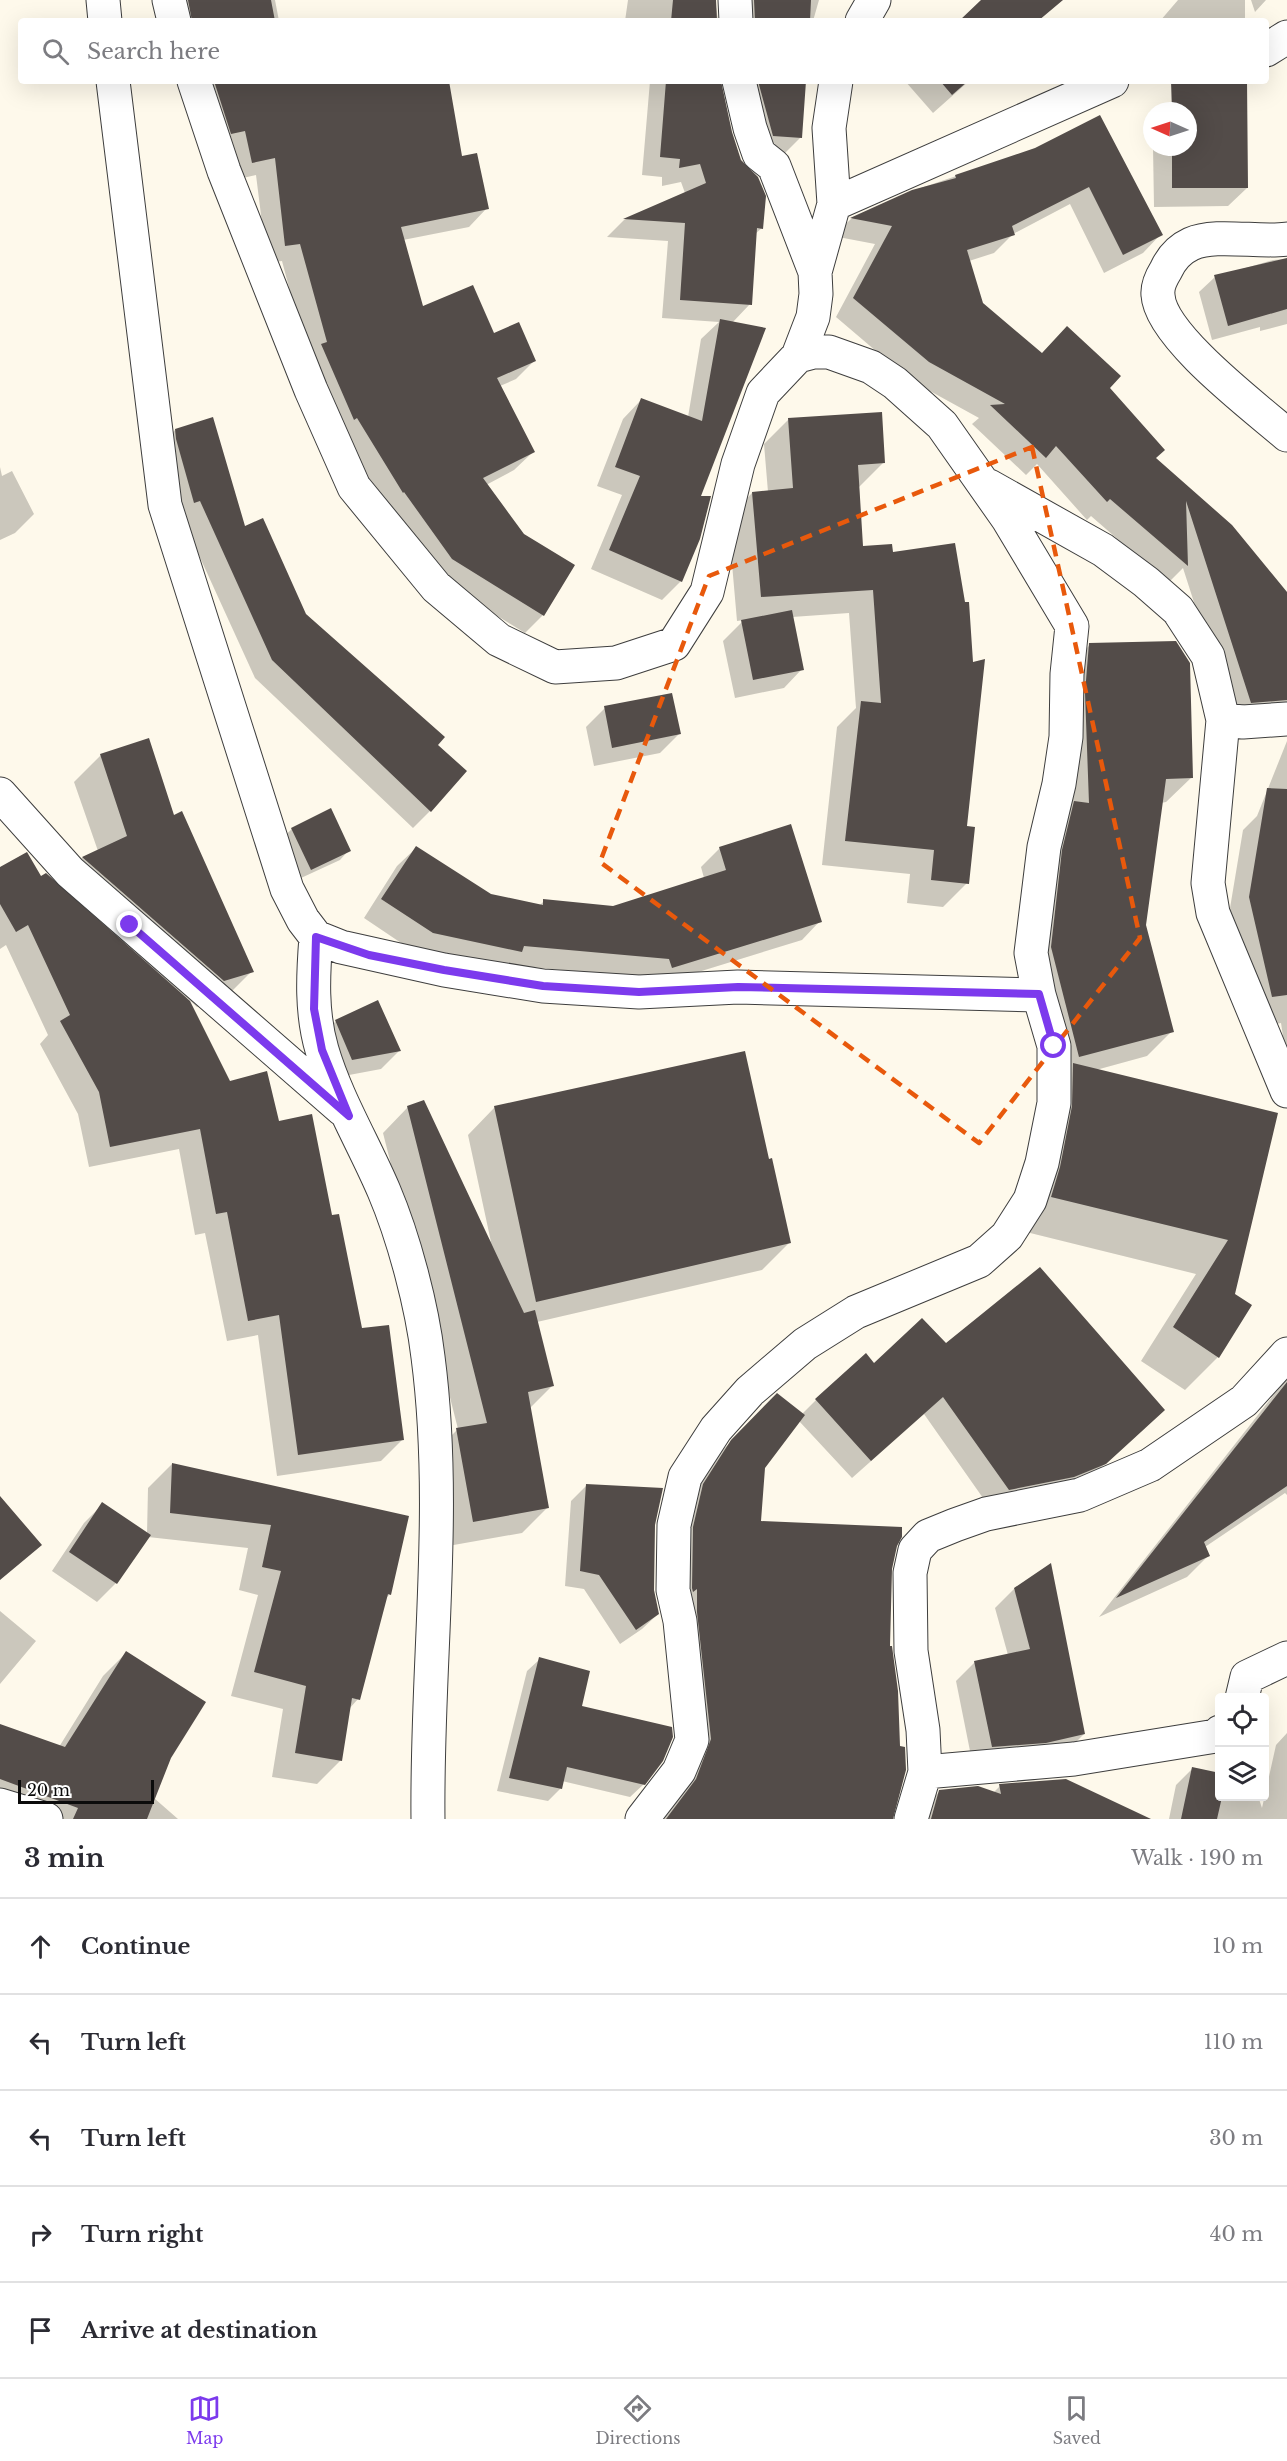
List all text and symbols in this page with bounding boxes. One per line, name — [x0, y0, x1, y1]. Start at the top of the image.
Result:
search box — [18, 18, 1269, 84]
icon: search — [39, 35, 72, 68]
text: Search here — [87, 38, 220, 65]
north arrow — [1143, 102, 1197, 156]
route end — [116, 911, 142, 937]
route start — [1040, 1032, 1066, 1058]
map controls — [1215, 1693, 1269, 1801]
button: locate — [1215, 1693, 1269, 1747]
button: layers — [1215, 1747, 1269, 1801]
scale bar — [18, 1777, 154, 1804]
text: 20 m — [27, 1780, 70, 1800]
text: 3 min — [24, 1842, 105, 1874]
text: Walk · 190 m — [1131, 1846, 1263, 1870]
icon: ahead — [24, 1930, 57, 1963]
text: Continue — [81, 1933, 190, 1960]
text: 10 m — [1213, 1934, 1263, 1958]
icon: left — [24, 2026, 57, 2059]
text: Turn left — [81, 2029, 186, 2056]
text: 110 m — [1204, 2030, 1263, 2054]
icon: left — [24, 2122, 57, 2155]
text: Turn left — [81, 2125, 186, 2152]
text: 30 m — [1209, 2126, 1263, 2150]
icon: right — [24, 2218, 57, 2251]
text: Turn right — [81, 2221, 203, 2248]
text: 40 m — [1210, 2222, 1263, 2246]
icon: arrive — [24, 2314, 57, 2347]
text: Arrive at destination — [81, 2317, 318, 2344]
tab: Map — [186, 2392, 223, 2448]
tab: Directions — [595, 2392, 680, 2448]
tab: Saved — [1053, 2392, 1101, 2448]

